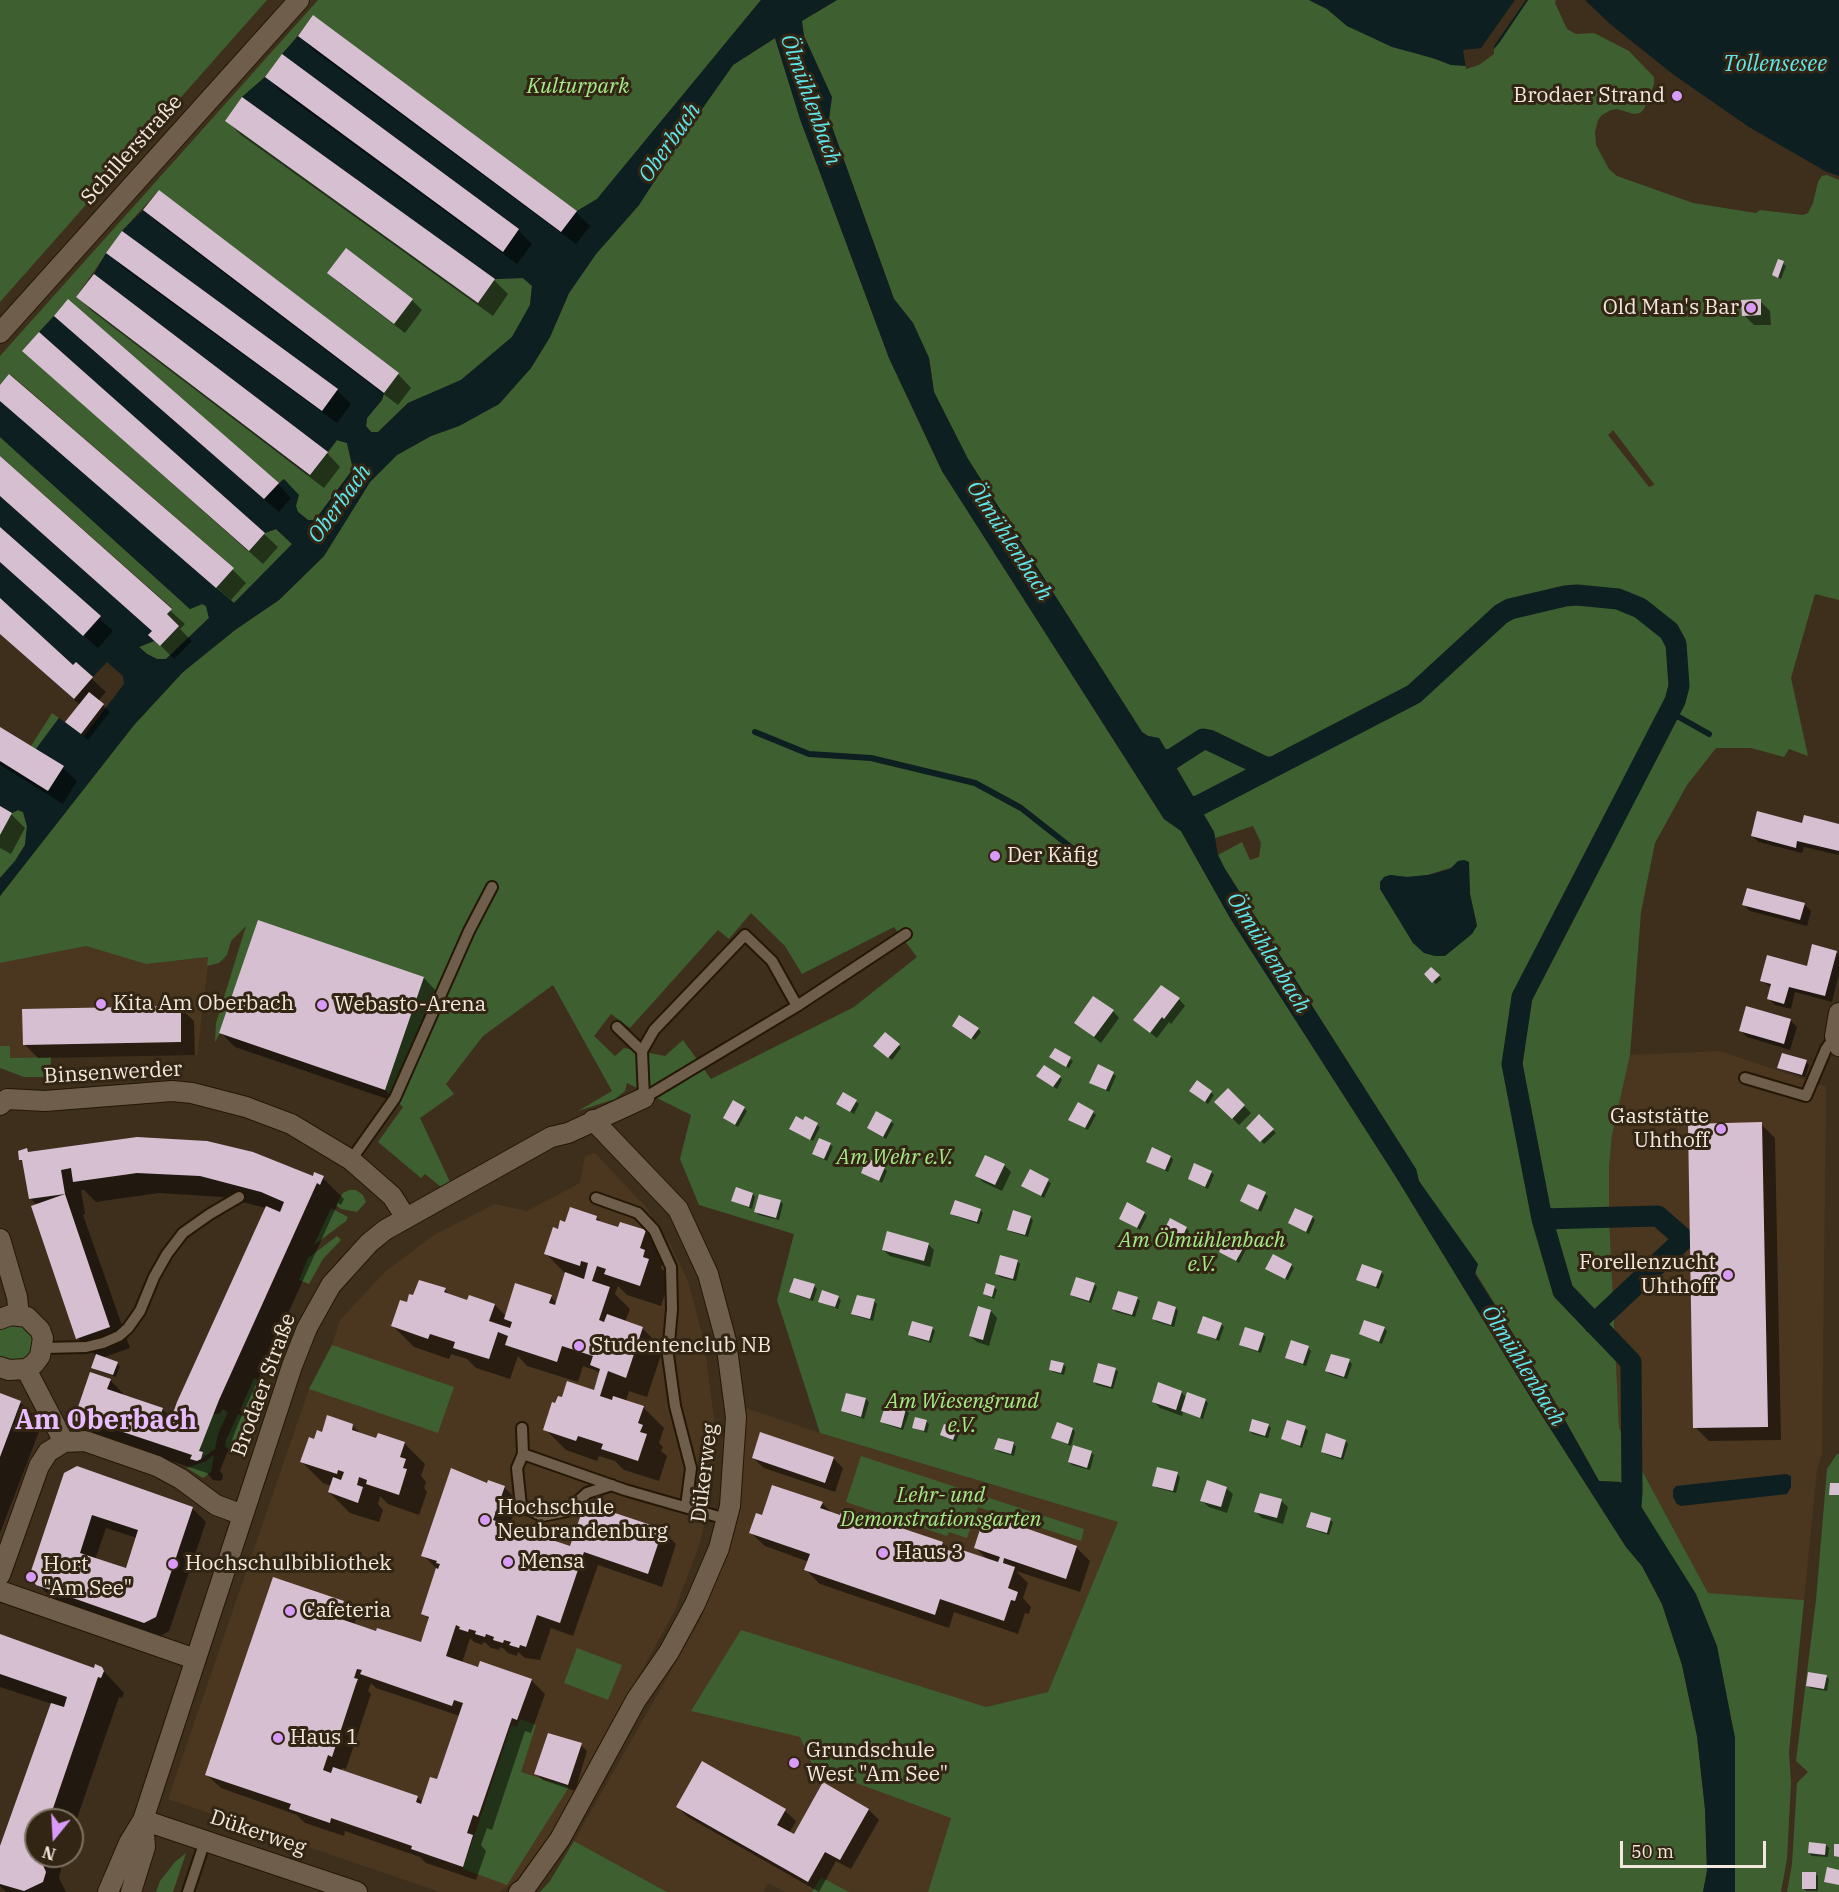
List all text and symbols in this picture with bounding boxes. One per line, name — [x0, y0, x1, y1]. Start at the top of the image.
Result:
water label: Ölmühlenbach — [774, 31, 846, 169]
water label: Tollensesee — [1723, 52, 1827, 78]
park label: Kulturpark — [527, 74, 629, 100]
place label: Brodaer Strand — [1513, 83, 1665, 109]
marker: Brodaer Strand — [1670, 89, 1684, 103]
street label: Schillerstraße — [76, 90, 188, 210]
water label: Oberbach — [633, 98, 707, 188]
place label: Old Man's Bar — [1603, 295, 1739, 321]
marker: Old Man's Bar — [1744, 301, 1758, 315]
water label: Oberbach — [303, 460, 377, 548]
water label: Ölmühlenbach — [960, 476, 1058, 606]
place label: Der Käfig — [1007, 843, 1098, 869]
marker: Der Käfig — [988, 849, 1002, 863]
water label: Ölmühlenbach — [1220, 888, 1316, 1018]
place label: Kita Am Oberbach — [113, 991, 294, 1017]
place label: Webasto-Arena — [334, 992, 486, 1018]
marker: Kita Am Oberbach — [94, 997, 108, 1011]
marker: Webasto-Arena — [315, 998, 329, 1012]
street label: Binsenwerder — [43, 1057, 183, 1089]
place label: Gaststätte Uhthoff — [1610, 1104, 1709, 1154]
marker: Gaststätte Uhthoff — [1714, 1122, 1728, 1136]
park label: Am Wehr e.V. — [837, 1145, 953, 1171]
park label: Am Ölmühlenbach e.V. — [1119, 1228, 1285, 1278]
place label: Forellenzucht Uhthoff — [1579, 1250, 1716, 1300]
marker: Forellenzucht Uhthoff — [1721, 1268, 1735, 1282]
water label: Ölmühlenbach — [1475, 1301, 1571, 1431]
street label: Brodaer Straße — [226, 1310, 302, 1460]
place label: Studentenclub NB — [591, 1333, 771, 1359]
marker: Studentenclub NB — [572, 1339, 586, 1353]
park label: Am Wiesengrund e.V. — [885, 1389, 1039, 1439]
district label: Am Oberbach — [15, 1405, 197, 1437]
street label: Dükerweg — [686, 1422, 724, 1524]
park label: Lehr- und Demonstrationsgarten — [841, 1483, 1041, 1533]
place label: Hochschule Neubrandenburg — [497, 1495, 668, 1545]
marker: Hochschule Neubrandenburg — [478, 1513, 492, 1527]
place label: Haus 3 — [895, 1540, 964, 1566]
marker: Haus 3 — [876, 1546, 890, 1560]
place label: Mensa — [520, 1549, 585, 1575]
place label: Hochschulbibliothek — [185, 1551, 392, 1577]
place label: Hort "Am See" — [43, 1552, 132, 1602]
marker: Mensa — [501, 1555, 515, 1569]
marker: Hochschulbibliothek — [166, 1557, 180, 1571]
marker: Hort "Am See" — [24, 1570, 38, 1584]
place label: Cafeteria — [302, 1598, 391, 1624]
marker: Cafeteria — [283, 1604, 297, 1618]
place label: Haus 1 — [290, 1725, 359, 1751]
marker: Haus 1 — [271, 1731, 285, 1745]
place label: Grundschule West "Am See" — [806, 1738, 948, 1788]
marker: Grundschule West "Am See" — [787, 1756, 801, 1770]
street label: Dükerweg — [207, 1805, 309, 1861]
north arrow — [24, 1808, 84, 1868]
scale bar — [1623, 1829, 1768, 1867]
text: 50 m — [1631, 1840, 1674, 1863]
text: N — [40, 1842, 58, 1865]

